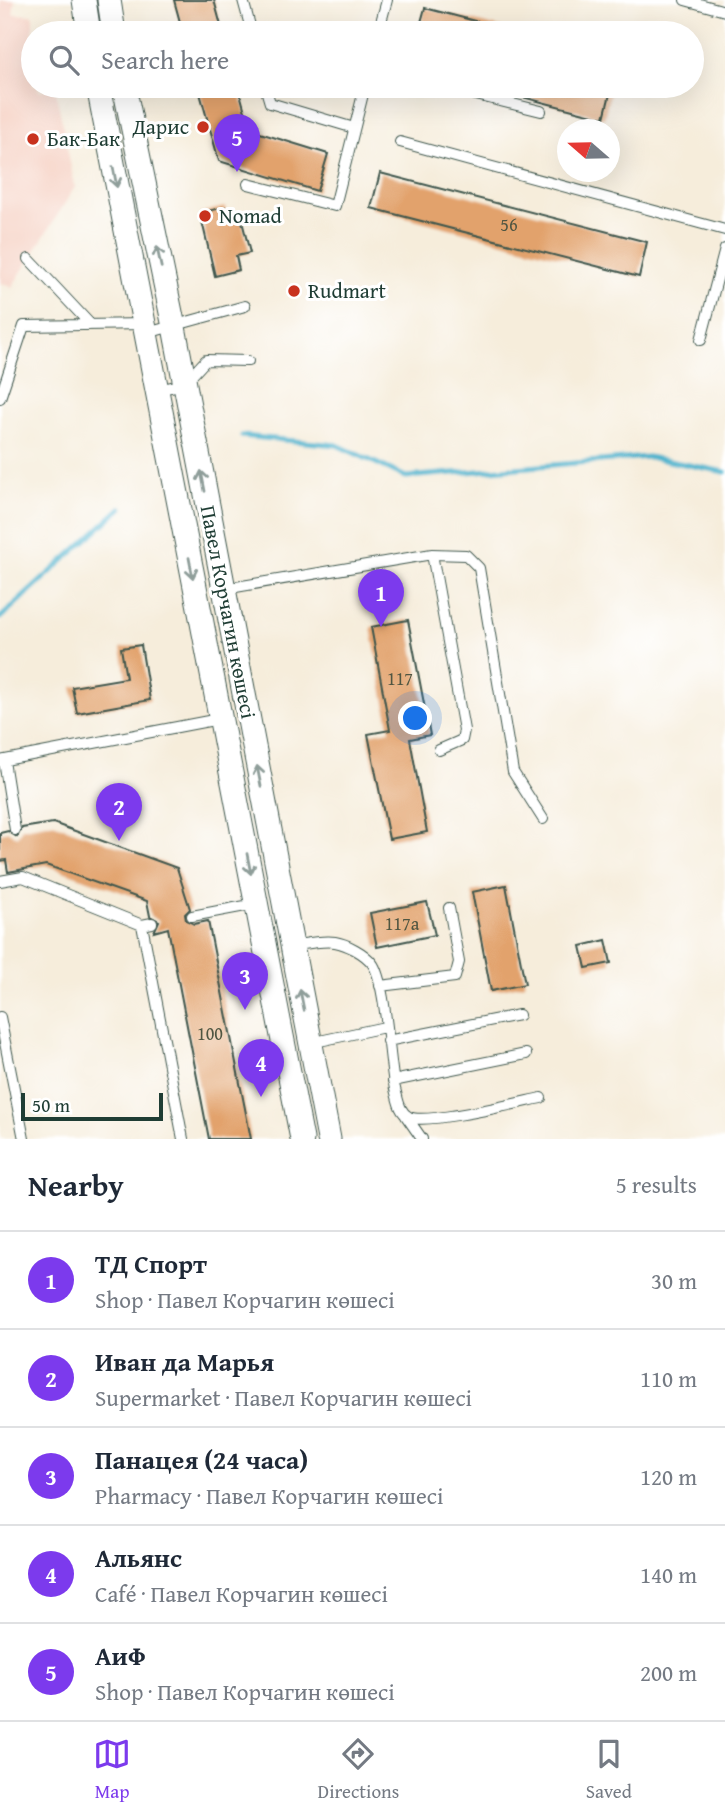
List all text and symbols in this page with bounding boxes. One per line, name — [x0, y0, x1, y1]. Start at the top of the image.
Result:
search box — [21, 21, 704, 98]
text: Search here — [101, 40, 229, 79]
icon: search — [45, 41, 83, 79]
place label: Дарис — [131, 111, 189, 142]
pin: 5 — [214, 114, 260, 172]
marker: Дарис — [195, 119, 211, 135]
north arrow — [557, 119, 620, 182]
place label: Бак-Бак — [47, 123, 120, 154]
marker: Бак-Бак — [25, 131, 41, 147]
one-way arrow — [109, 165, 123, 188]
place label: Nomad — [219, 200, 283, 231]
marker: Nomad — [197, 208, 213, 224]
house number: 56 — [500, 211, 518, 238]
one-way arrow — [152, 246, 166, 269]
place label: Rudmart — [308, 275, 386, 306]
marker: Rudmart — [286, 283, 302, 299]
one-way arrow — [195, 470, 209, 493]
street label: Павел Корчагин көшесі — [193, 503, 264, 721]
one-way arrow — [185, 556, 199, 579]
pin: 1 — [358, 569, 404, 627]
house number: 117 — [387, 665, 413, 692]
your location — [398, 701, 432, 735]
one-way arrow — [252, 765, 266, 788]
pin: 2 — [96, 783, 142, 841]
one-way arrow — [242, 852, 256, 875]
house number: 117а — [385, 910, 420, 937]
pin: 3 — [222, 952, 268, 1010]
one-way arrow — [295, 989, 308, 1012]
house number: 100 — [197, 1020, 223, 1047]
pin: 4 — [238, 1039, 284, 1097]
scale bar — [21, 1090, 163, 1122]
text: 50 m — [32, 1091, 70, 1119]
text: Nearby — [28, 1163, 124, 1207]
text: 5 results — [616, 1168, 697, 1201]
text: ТД Спорт — [95, 1244, 207, 1283]
text: 1 — [45, 1264, 57, 1297]
text: 30 m — [651, 1264, 697, 1297]
text: Shop · Павел Корчагин көшесі — [95, 1283, 395, 1316]
text: Иван да Марья — [95, 1342, 274, 1381]
text: 2 — [45, 1362, 57, 1395]
text: 110 m — [640, 1362, 697, 1395]
text: Supermarket · Павел Корчагин көшесі — [95, 1381, 472, 1414]
text: Панацея (24 часа) — [95, 1440, 308, 1479]
text: 3 — [45, 1460, 57, 1493]
text: 120 m — [640, 1460, 697, 1493]
text: Pharmacy · Павел Корчагин көшесі — [95, 1479, 443, 1512]
text: Альянс — [95, 1538, 182, 1577]
text: 4 — [45, 1558, 57, 1591]
text: 140 m — [640, 1558, 697, 1591]
text: Café · Павел Корчагин көшесі — [95, 1577, 388, 1610]
text: АиФ — [95, 1636, 146, 1675]
text: 5 — [45, 1656, 57, 1689]
text: 200 m — [640, 1656, 697, 1689]
text: Shop · Павел Корчагин көшесі — [95, 1675, 395, 1708]
tab: Map — [93, 1735, 131, 1805]
tab: Directions — [318, 1735, 399, 1805]
tab: Saved — [586, 1735, 632, 1805]

